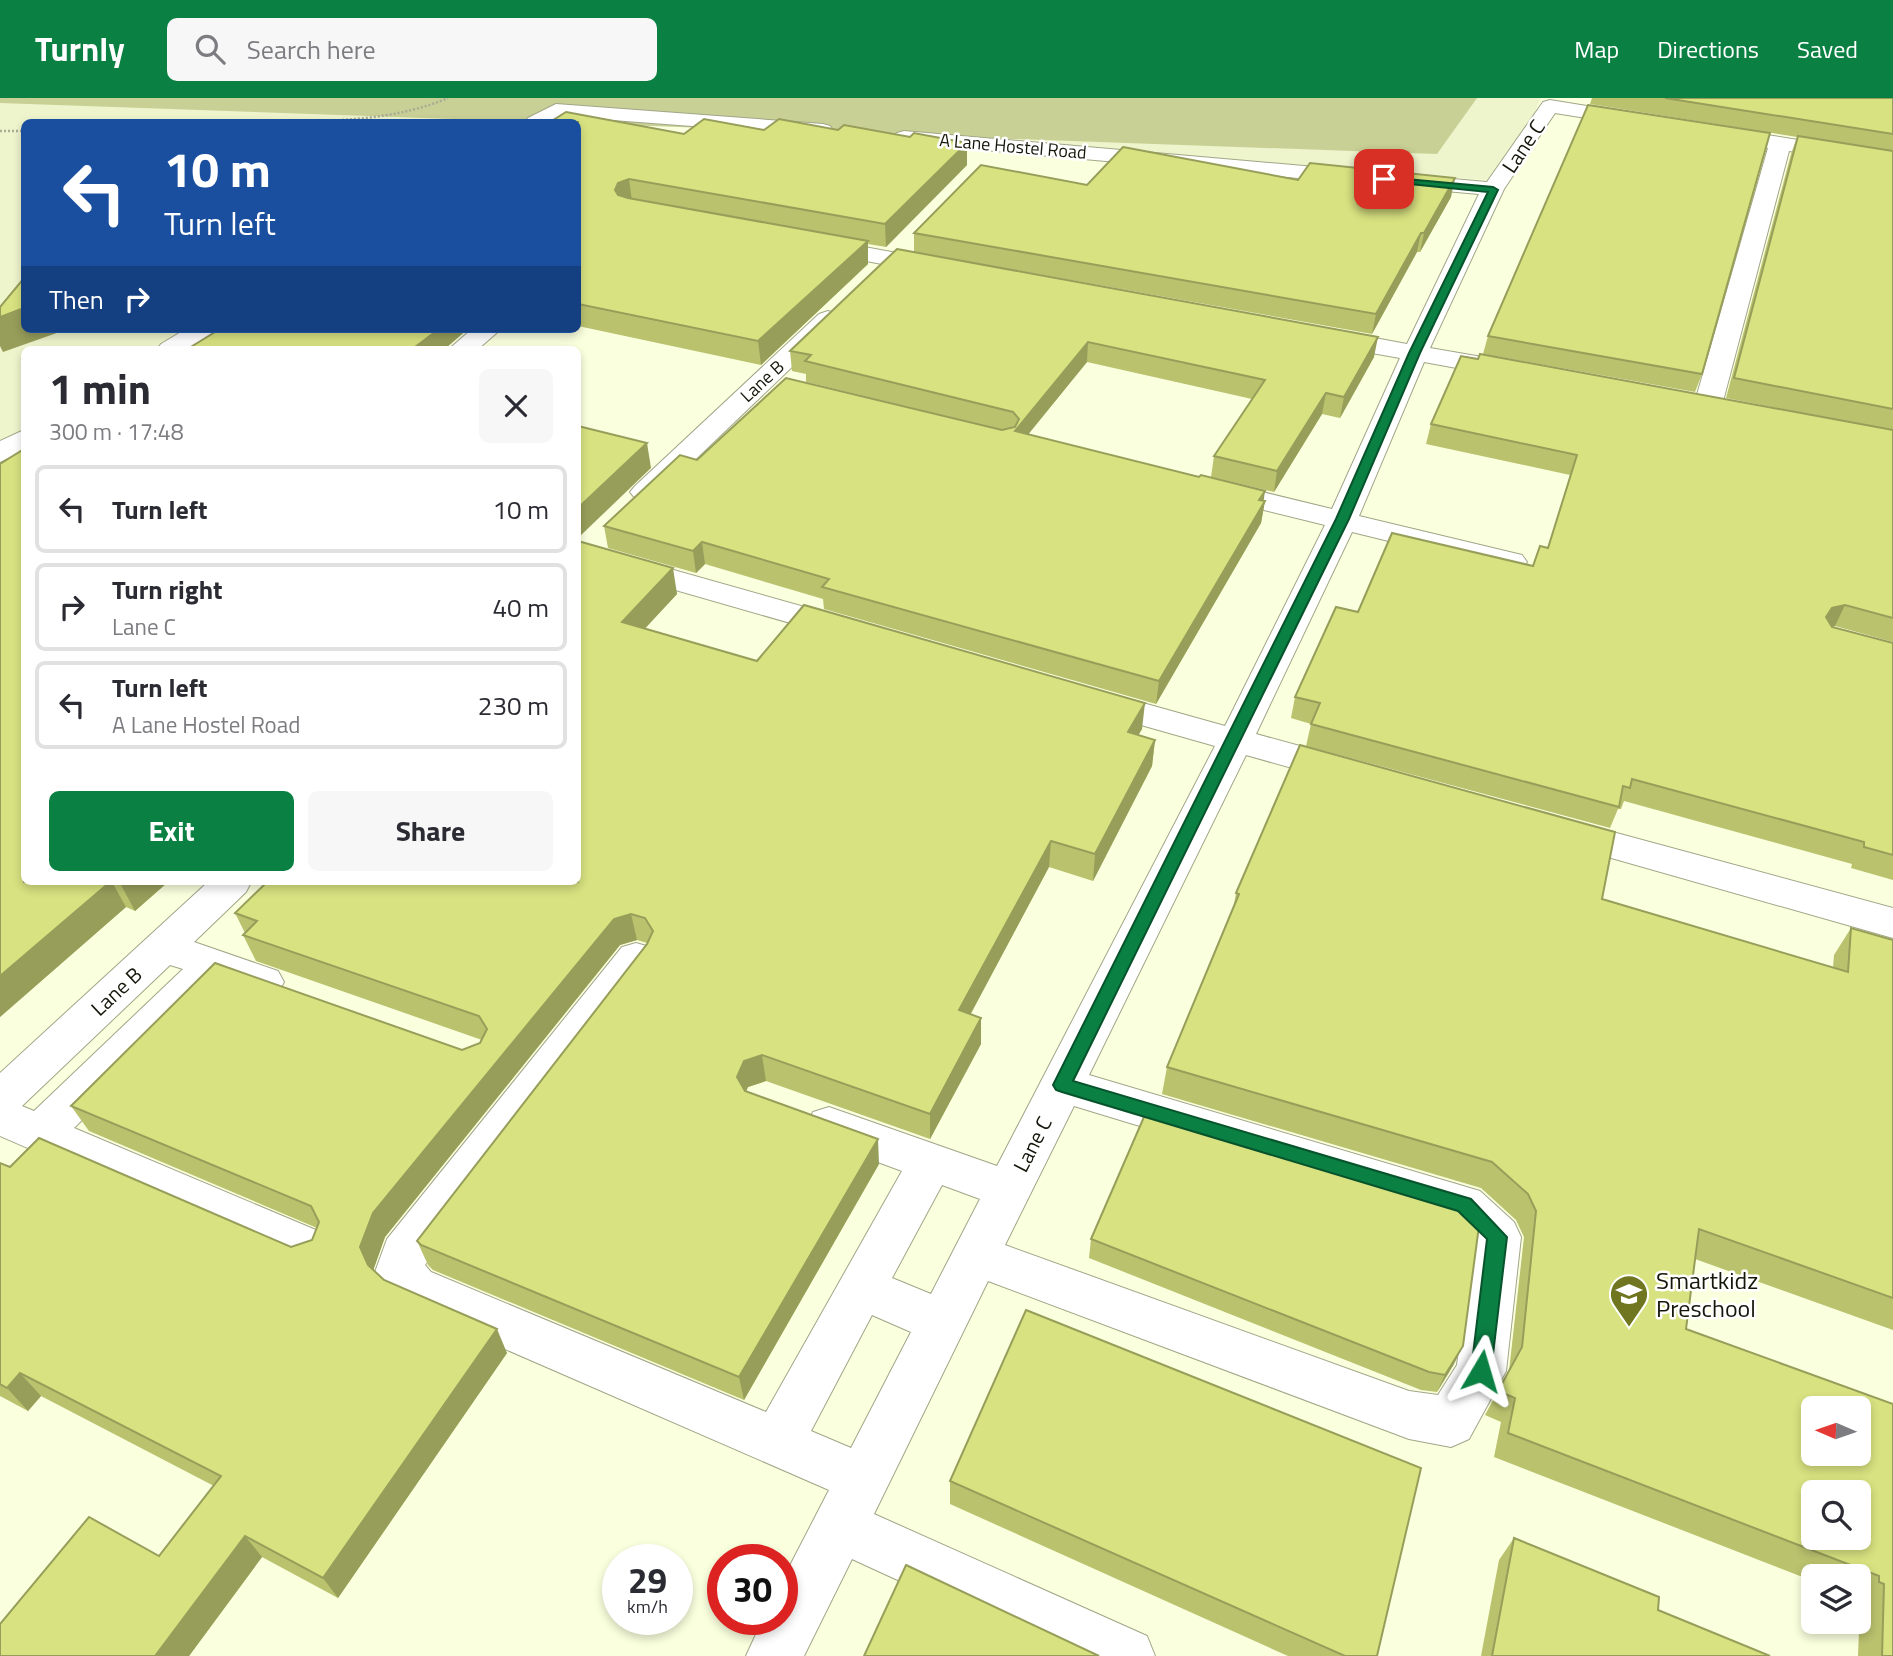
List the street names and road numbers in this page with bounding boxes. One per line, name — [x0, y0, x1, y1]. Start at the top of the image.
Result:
street label: Lane C — [1493, 113, 1553, 179]
street label: A Lane Hostel Road — [938, 126, 1088, 166]
street label: Lane B — [734, 354, 790, 408]
street label: Lane B — [83, 959, 149, 1023]
street label: Lane C — [1004, 1111, 1060, 1177]

